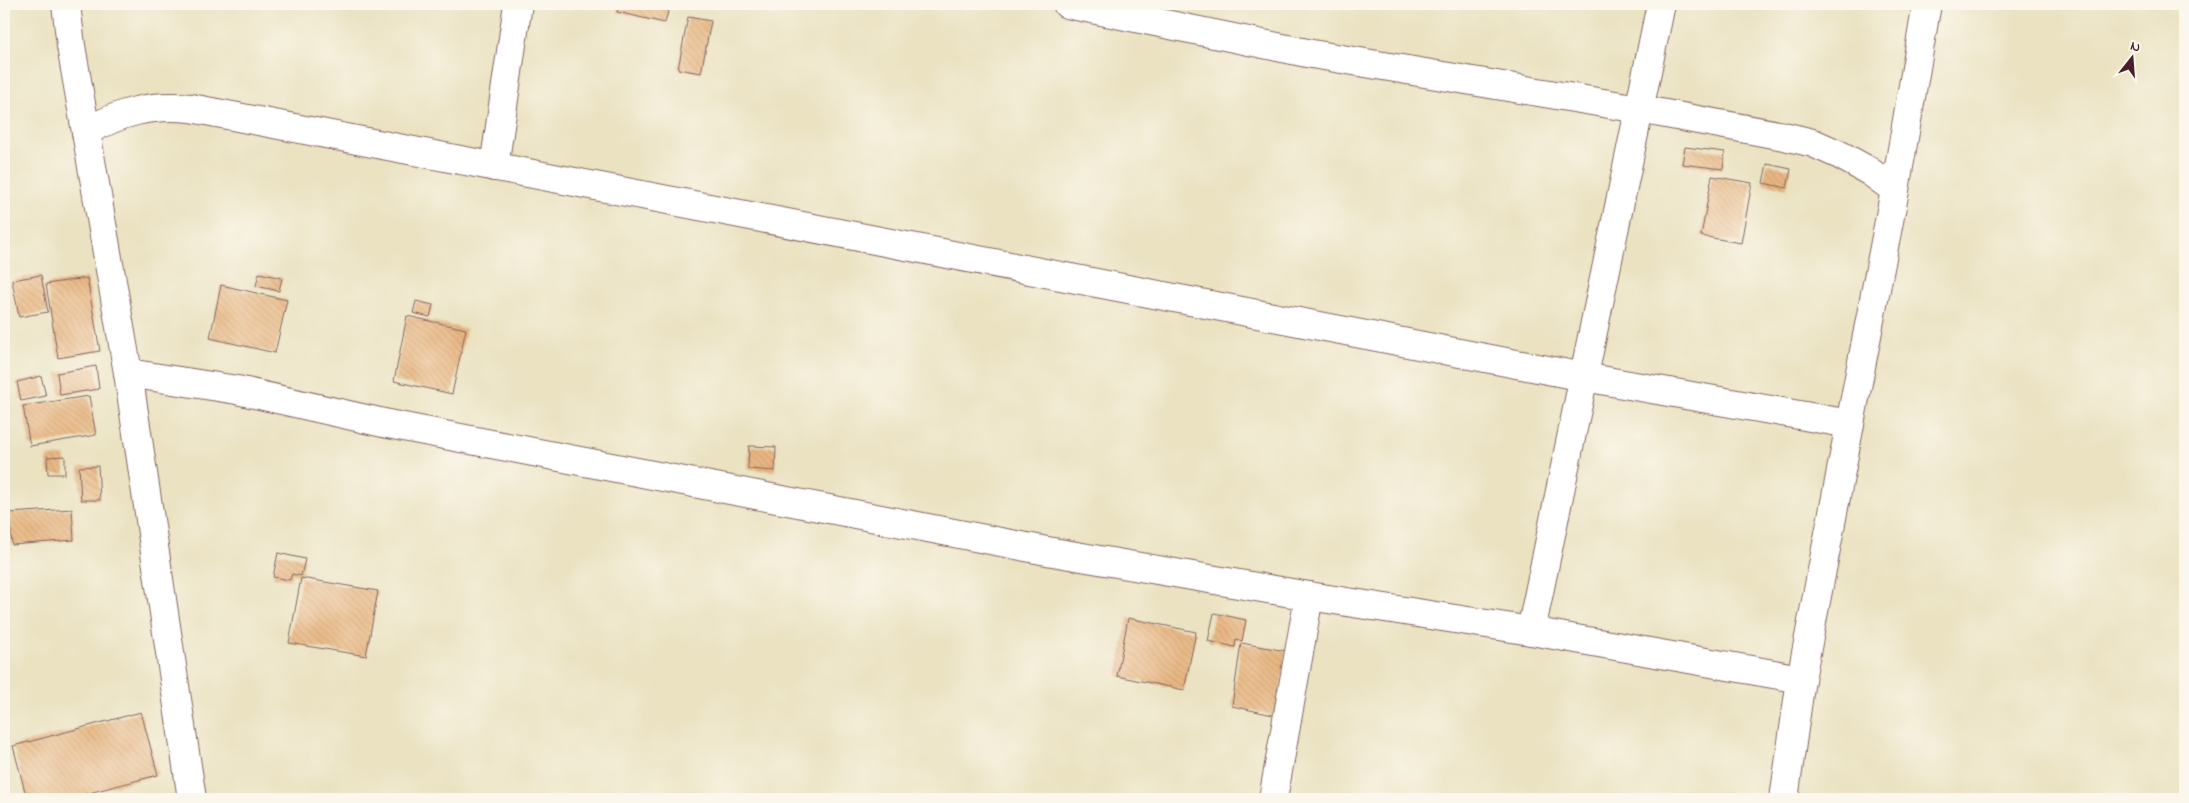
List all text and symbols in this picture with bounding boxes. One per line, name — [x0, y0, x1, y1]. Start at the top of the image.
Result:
north arrow — [2106, 32, 2156, 82]
text: N — [2128, 36, 2143, 58]

